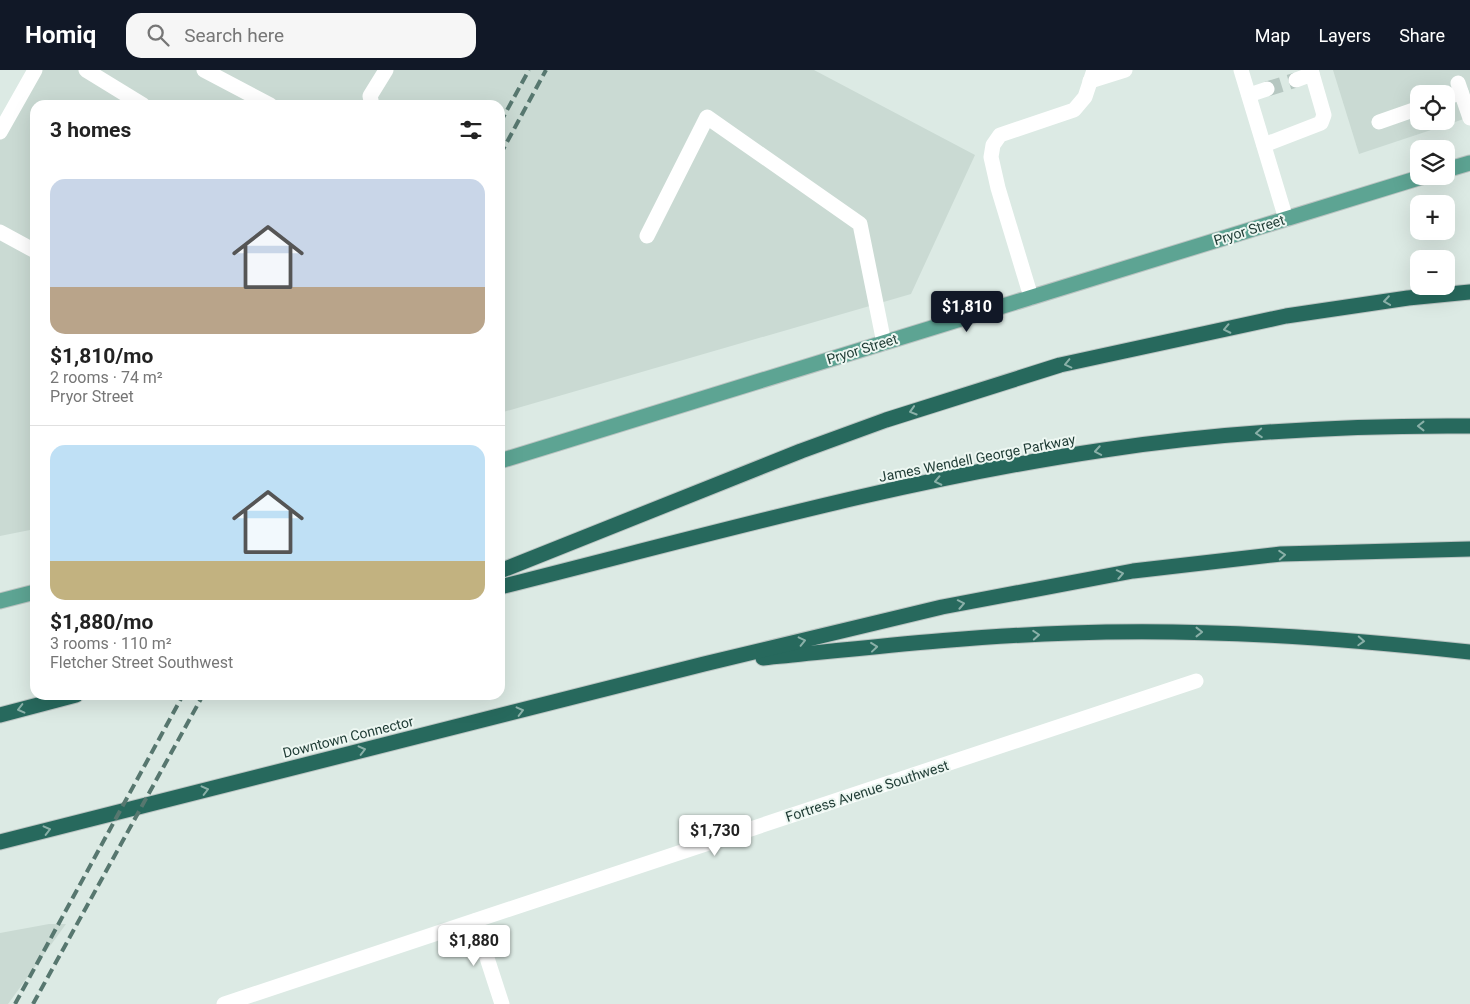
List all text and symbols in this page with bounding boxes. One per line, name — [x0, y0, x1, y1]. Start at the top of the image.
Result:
search box — [126, 13, 476, 58]
text: Homiq — [25, 21, 96, 49]
icon: search — [144, 21, 172, 49]
text: Search here — [184, 24, 284, 47]
text: Map — [1255, 25, 1290, 46]
text: Layers — [1318, 25, 1371, 46]
text: Share — [1399, 25, 1445, 46]
map controls — [1410, 85, 1455, 295]
button: locate — [1410, 85, 1455, 130]
icon: filters — [457, 116, 485, 144]
text: 3 homes — [50, 118, 131, 142]
button: layers — [1410, 140, 1455, 185]
button: + — [1410, 195, 1455, 240]
icon: home — [223, 212, 313, 302]
street label: Pryor Street — [1212, 212, 1287, 248]
button: − — [1410, 250, 1455, 295]
pin: $1,810 — [926, 290, 1008, 333]
one-way arrow — [1382, 295, 1390, 306]
text: $1,810 — [942, 297, 992, 316]
one-way arrow — [1222, 323, 1231, 334]
street label: Pryor Street — [825, 331, 900, 367]
text: $1,810/mo — [50, 344, 153, 368]
one-way arrow — [1064, 358, 1072, 369]
text: 2 rooms · 74 m² — [50, 368, 163, 387]
text: Pryor Street — [50, 387, 134, 406]
one-way arrow — [909, 406, 917, 416]
one-way arrow — [1417, 421, 1425, 431]
one-way arrow — [1255, 427, 1263, 438]
street label: James Wendell George Parkway — [877, 431, 1077, 485]
one-way arrow — [1093, 446, 1102, 456]
one-way arrow — [933, 475, 942, 486]
icon: home — [223, 477, 313, 567]
one-way arrow — [1278, 549, 1286, 560]
one-way arrow — [1116, 569, 1125, 579]
one-way arrow — [956, 599, 965, 610]
text: $1,880/mo — [50, 610, 153, 634]
one-way arrow — [1196, 627, 1203, 637]
one-way arrow — [1033, 630, 1041, 641]
text: 3 rooms · 110 m² — [50, 634, 172, 653]
one-way arrow — [1357, 635, 1365, 646]
one-way arrow — [798, 636, 807, 647]
one-way arrow — [871, 642, 879, 653]
text: Fletcher Street Southwest — [50, 653, 233, 672]
one-way arrow — [17, 703, 26, 714]
one-way arrow — [516, 706, 524, 716]
street label: Downtown Connector — [281, 713, 415, 761]
one-way arrow — [358, 745, 367, 756]
street label: Fortress Avenue Southwest — [783, 757, 951, 825]
one-way arrow — [200, 785, 209, 796]
pin: $1,730 — [674, 814, 756, 857]
text: $1,730 — [690, 821, 740, 840]
one-way arrow — [43, 825, 52, 836]
pin: $1,880 — [433, 924, 515, 967]
text: $1,880 — [449, 931, 499, 950]

